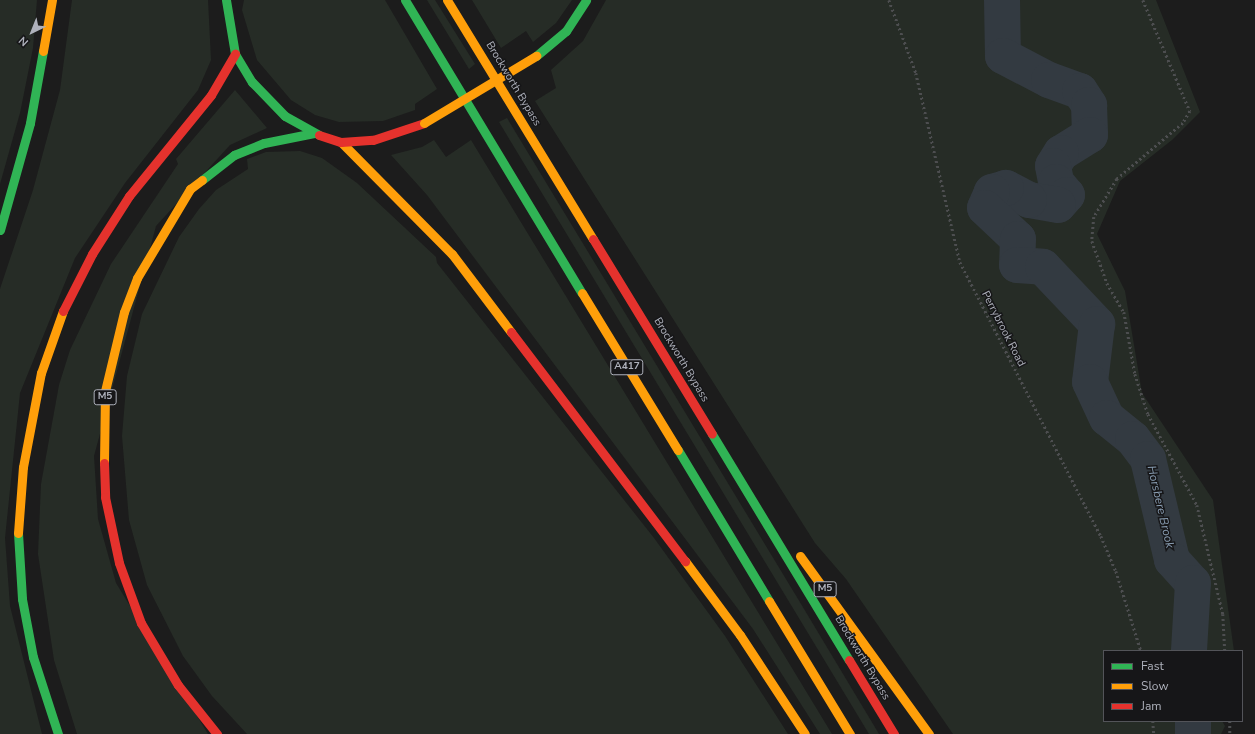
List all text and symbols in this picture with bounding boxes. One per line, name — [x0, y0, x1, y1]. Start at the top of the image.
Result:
north arrow — [12, 12, 52, 52]
text: N — [15, 33, 32, 49]
street label: Brockworth Bypass — [483, 39, 543, 129]
street label: Perrybrook Road — [978, 289, 1028, 369]
street label: Brockworth Bypass — [651, 315, 711, 405]
road number: A417 — [610, 359, 644, 375]
road number: M5 — [93, 389, 117, 405]
water label: Horsbere Brook — [1143, 464, 1177, 550]
road number: M5 — [813, 581, 837, 597]
street label: Brockworth Bypass — [832, 613, 892, 703]
legend — [1103, 650, 1243, 722]
text: Fast — [1141, 658, 1164, 674]
text: Slow — [1141, 678, 1169, 694]
text: Jam — [1141, 698, 1162, 714]

